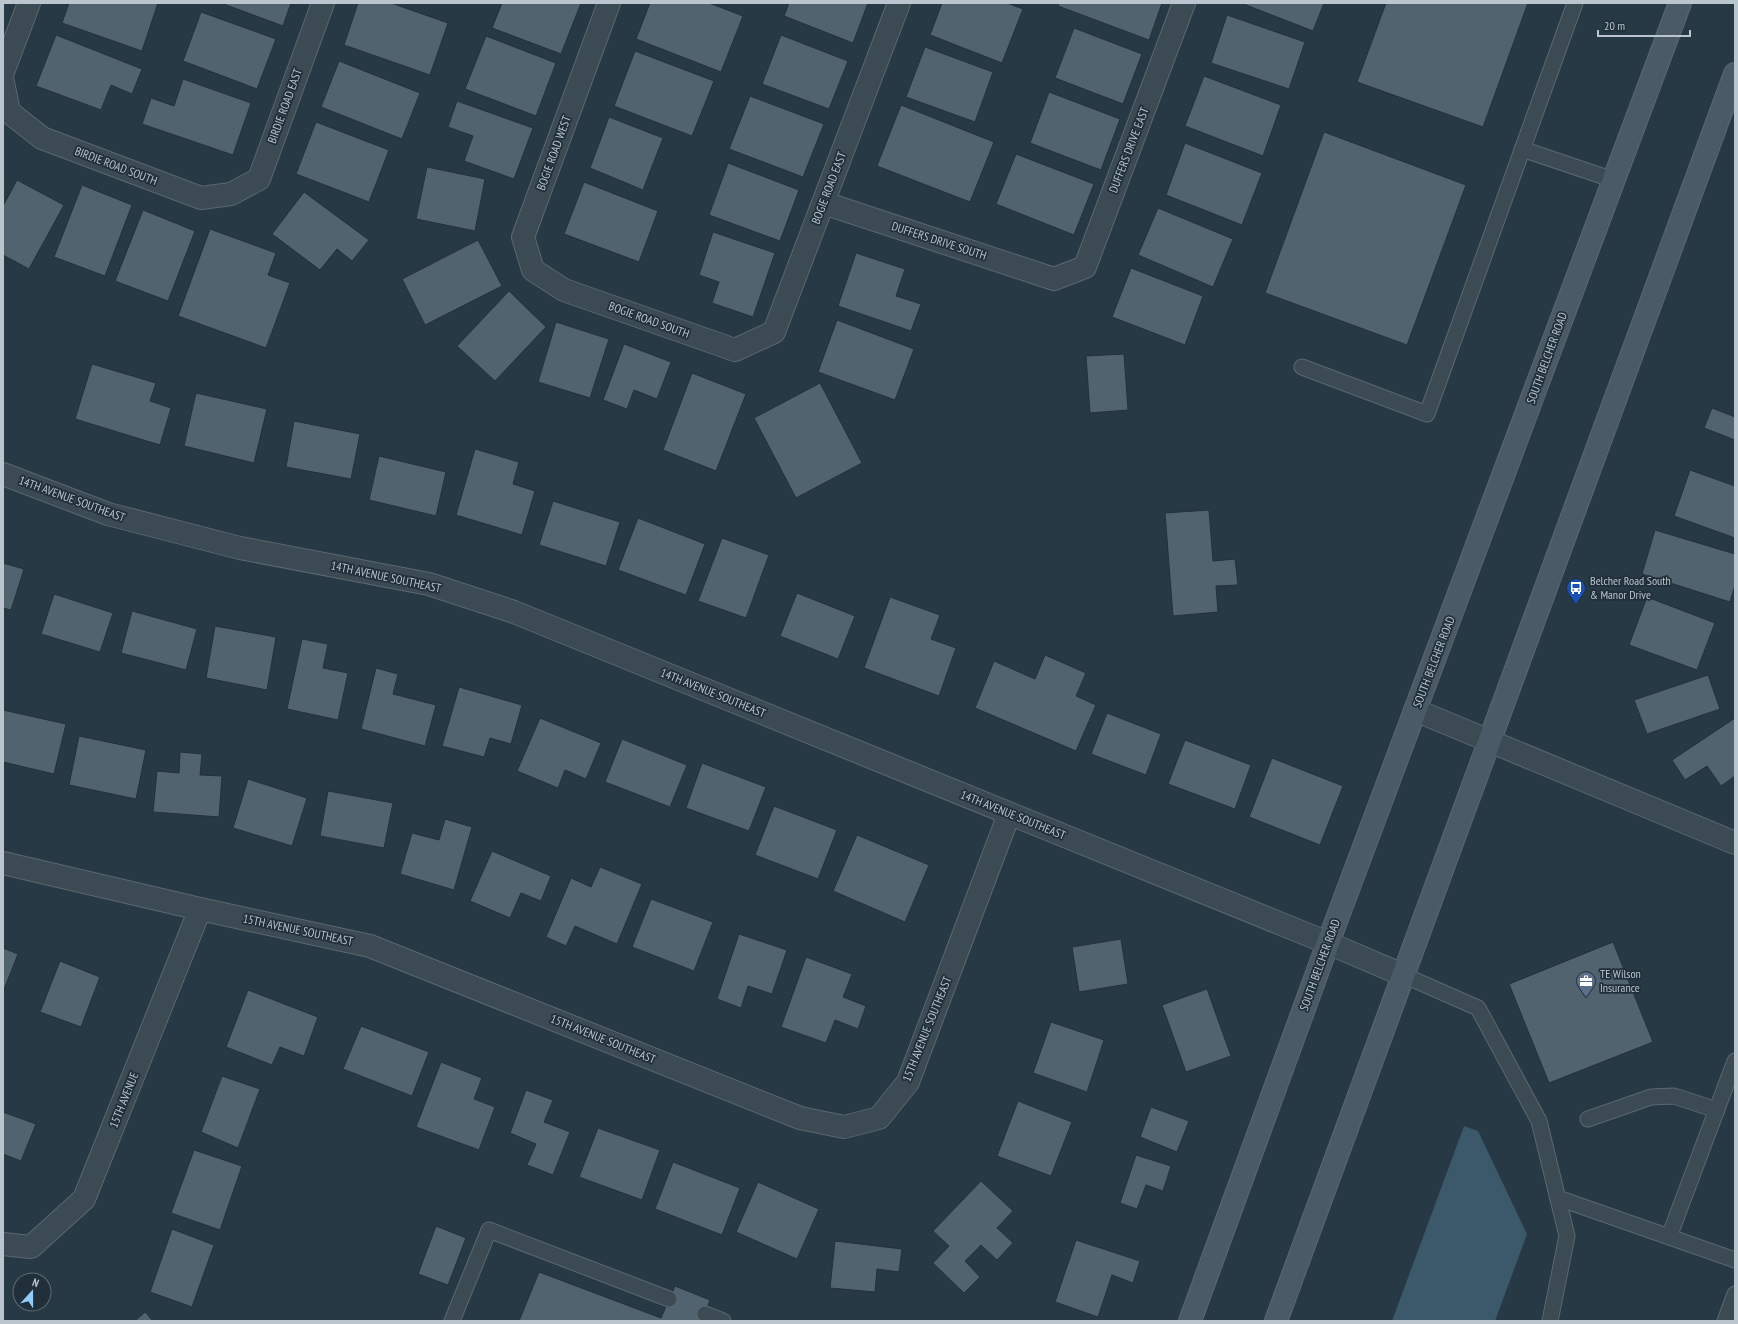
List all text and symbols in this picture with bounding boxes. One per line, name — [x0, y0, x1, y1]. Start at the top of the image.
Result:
scale bar — [1598, 12, 1690, 38]
text: 20 m — [1604, 18, 1625, 33]
street label: BIRDIE ROAD EAST — [264, 66, 305, 145]
street label: DUFFERS DRIVE EAST — [1105, 104, 1152, 195]
street label: BOGIE ROAD WEST — [533, 113, 574, 192]
street label: BIRDIE ROAD SOUTH — [73, 143, 160, 188]
street label: BOGIE ROAD EAST — [808, 149, 849, 226]
street label: DUFFERS DRIVE SOUTH — [890, 218, 989, 263]
street label: BOGIE ROAD SOUTH — [607, 298, 692, 341]
street label: SOUTH BELCHER ROAD — [1523, 310, 1570, 406]
street label: 14TH AVENUE SOUTHEAST — [17, 472, 128, 525]
street label: 14TH AVENUE SOUTHEAST — [330, 558, 443, 596]
place label: Belcher Road South & Manor Drive — [1590, 573, 1671, 602]
bus stop icon: Belcher Road South & Manor Drive — [1565, 577, 1587, 605]
street label: SOUTH BELCHER ROAD — [1409, 614, 1458, 710]
street label: 14TH AVENUE SOUTHEAST — [658, 665, 769, 721]
street label: 14TH AVENUE SOUTHEAST — [958, 787, 1069, 843]
street label: 15TH AVENUE SOUTHEAST — [242, 911, 355, 949]
street label: SOUTH BELCHER ROAD — [1296, 917, 1343, 1013]
place label: TE Wilson Insurance — [1600, 966, 1641, 995]
office icon: TE Wilson Insurance — [1575, 970, 1597, 998]
street label: 15TH AVENUE SOUTHEAST — [899, 973, 955, 1084]
street label: 15TH AVENUE SOUTHEAST — [548, 1011, 659, 1067]
street label: 15TH AVENUE — [106, 1070, 141, 1130]
north arrow — [12, 1272, 52, 1312]
text: N — [30, 1275, 41, 1290]

